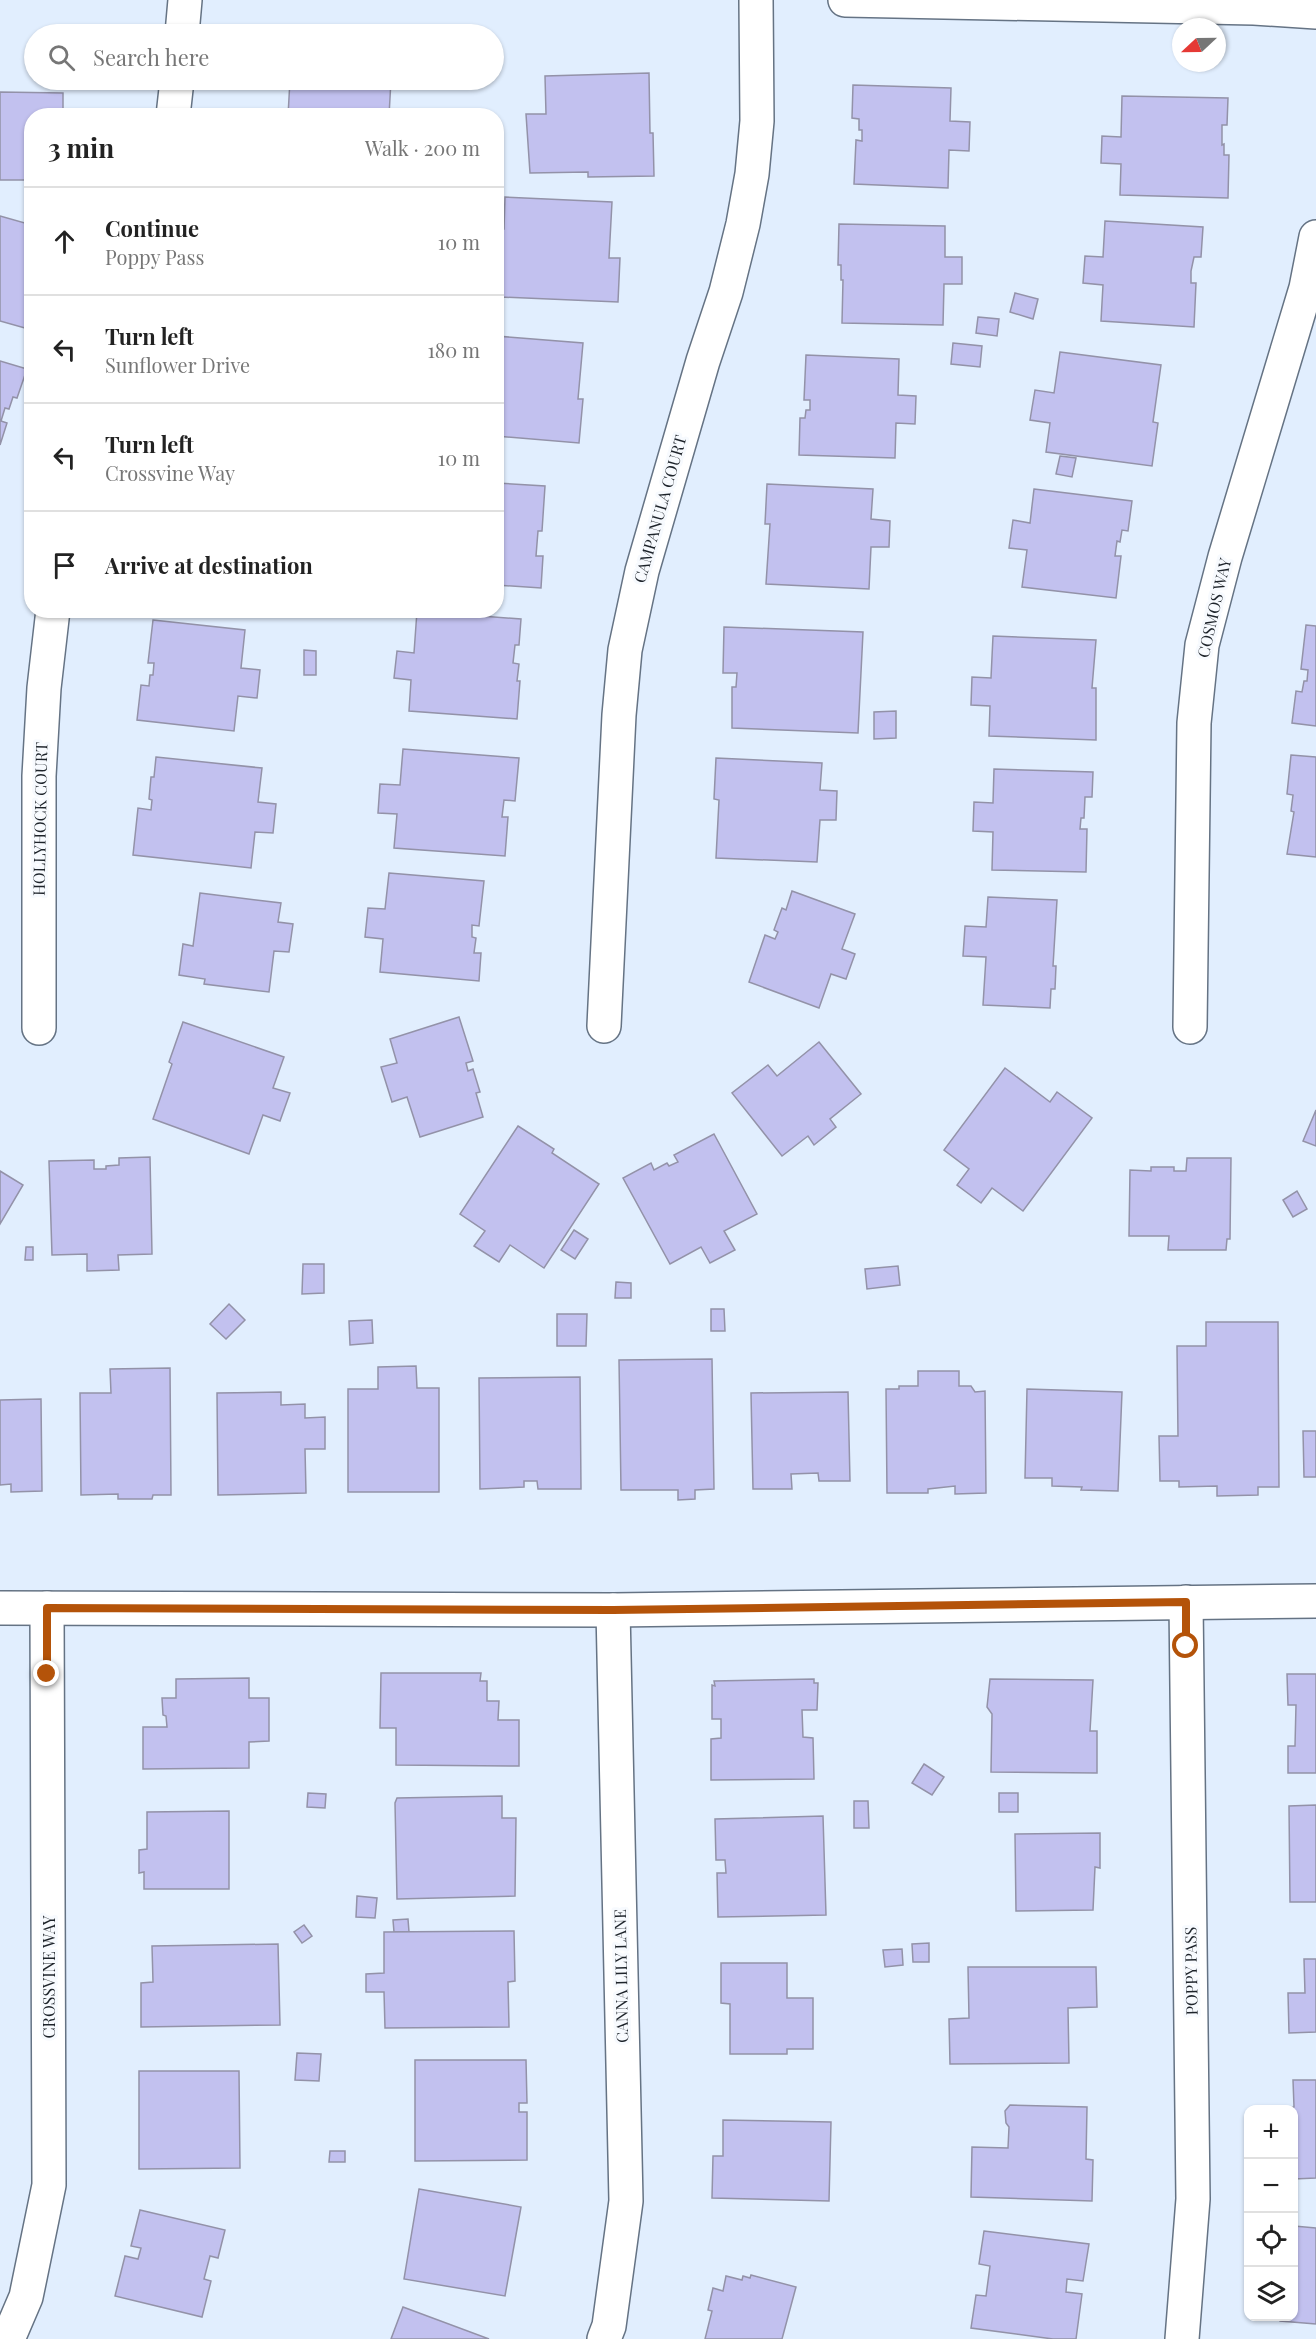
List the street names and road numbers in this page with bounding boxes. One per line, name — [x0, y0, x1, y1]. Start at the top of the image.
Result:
street label: CAMPANULA COURT — [628, 433, 691, 585]
street label: COSMOS WAY — [1192, 556, 1235, 660]
street label: HOLLYHOCK COURT — [28, 742, 51, 896]
street label: CANNA LILY LANE — [609, 1909, 632, 2043]
street label: CROSSVINE WAY — [38, 1915, 59, 2038]
street label: POPPY PASS — [1179, 1926, 1202, 2016]

